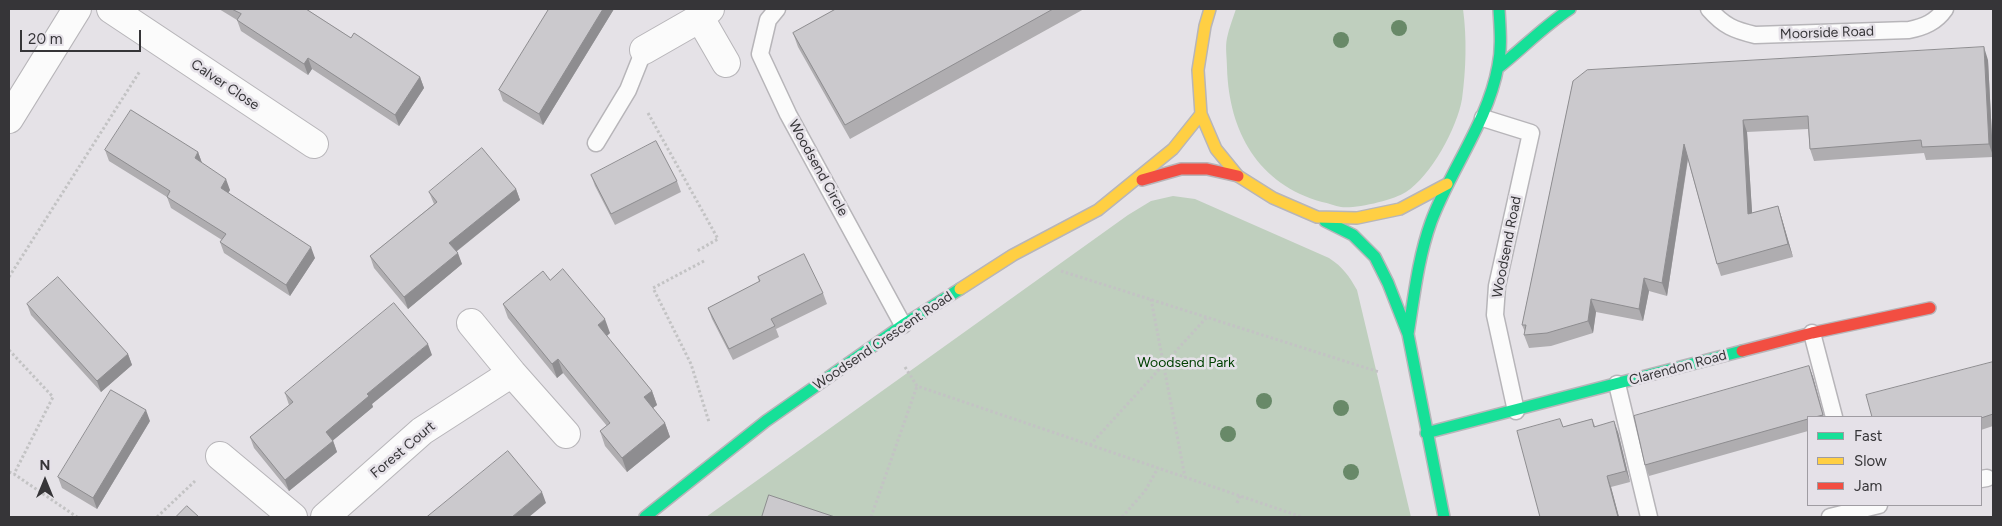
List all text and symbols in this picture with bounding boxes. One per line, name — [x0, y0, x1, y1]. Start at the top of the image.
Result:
scale bar — [22, 20, 144, 52]
street label: Moorside Road — [1780, 23, 1874, 43]
text: 20 m — [28, 30, 62, 48]
street label: Calver Close — [188, 56, 262, 114]
street label: Woodsend Circle — [785, 117, 851, 219]
street label: Woodsend Road — [1489, 195, 1525, 299]
street label: Woodsend Crescent Road — [810, 288, 956, 394]
street label: Clarendon Road — [1627, 347, 1729, 389]
park label: Woodsend Park — [1137, 355, 1235, 371]
legend — [1807, 416, 1982, 506]
street label: Forest Court — [367, 418, 439, 482]
text: Fast — [1854, 427, 1882, 445]
text: Slow — [1854, 452, 1887, 470]
north arrow — [20, 456, 70, 506]
text: N — [40, 457, 50, 474]
text: Jam — [1854, 477, 1882, 495]

